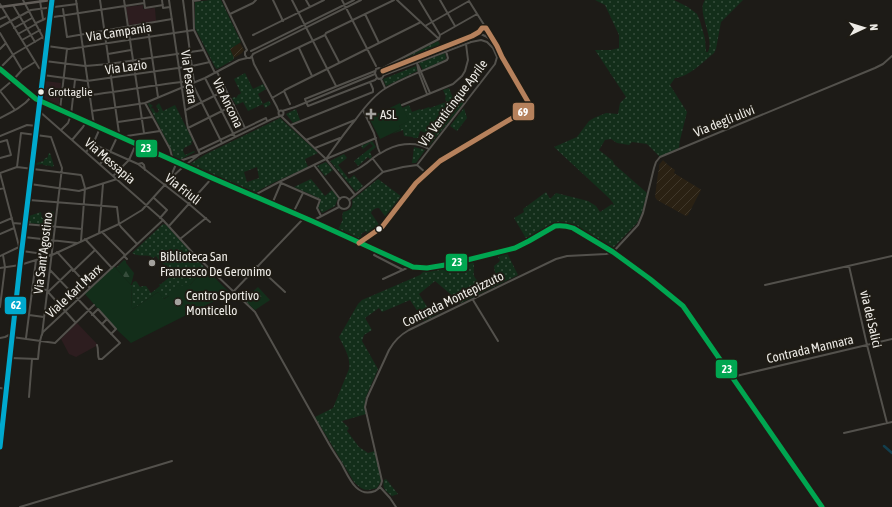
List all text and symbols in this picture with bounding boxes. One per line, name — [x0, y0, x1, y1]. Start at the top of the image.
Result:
north arrow — [844, 8, 884, 48]
street label: Via Campania — [85, 19, 153, 45]
text: N — [868, 24, 880, 31]
street label: Via Pescara — [178, 49, 200, 105]
street label: Via Lazio — [104, 57, 148, 77]
street label: Via Venticinque Aprile — [415, 57, 491, 149]
street label: Via Ancona — [210, 76, 246, 130]
place label: Grottaglie — [48, 85, 93, 99]
marker: Grottaglie — [36, 87, 46, 97]
line badge: 69 — [512, 102, 535, 121]
street label: Via degli ulivi — [691, 102, 757, 140]
text: 69 — [518, 106, 528, 118]
place label: ASL — [380, 107, 397, 122]
marker: ASL — [365, 108, 377, 120]
street label: Via Messapia — [82, 135, 138, 187]
line badge: 23 — [135, 139, 158, 158]
text: 23 — [141, 142, 151, 154]
street label: Via Friuli — [162, 170, 204, 208]
street label: Via Sant'Agostino — [31, 211, 55, 295]
unlabelled marker — [374, 224, 384, 234]
place label: Biblioteca San Francesco De Geronimo — [160, 249, 271, 279]
line badge: 23 — [445, 253, 468, 272]
text: 23 — [452, 256, 462, 268]
marker: Biblioteca San Francesco De Geronimo — [147, 258, 157, 268]
street label: Viale Karl Marx — [43, 261, 106, 321]
street label: Contrada Montepizzuto — [400, 268, 506, 330]
place label: Centro Sportivo Monticello — [186, 288, 259, 318]
street label: via dei Salici — [857, 289, 885, 349]
line badge: 62 — [4, 296, 27, 315]
marker: Centro Sportivo Monticello — [173, 297, 183, 307]
text: 62 — [11, 299, 21, 311]
street label: Contrada Mannara — [765, 332, 855, 366]
line badge: 23 — [715, 359, 738, 379]
text: 23 — [722, 363, 732, 375]

